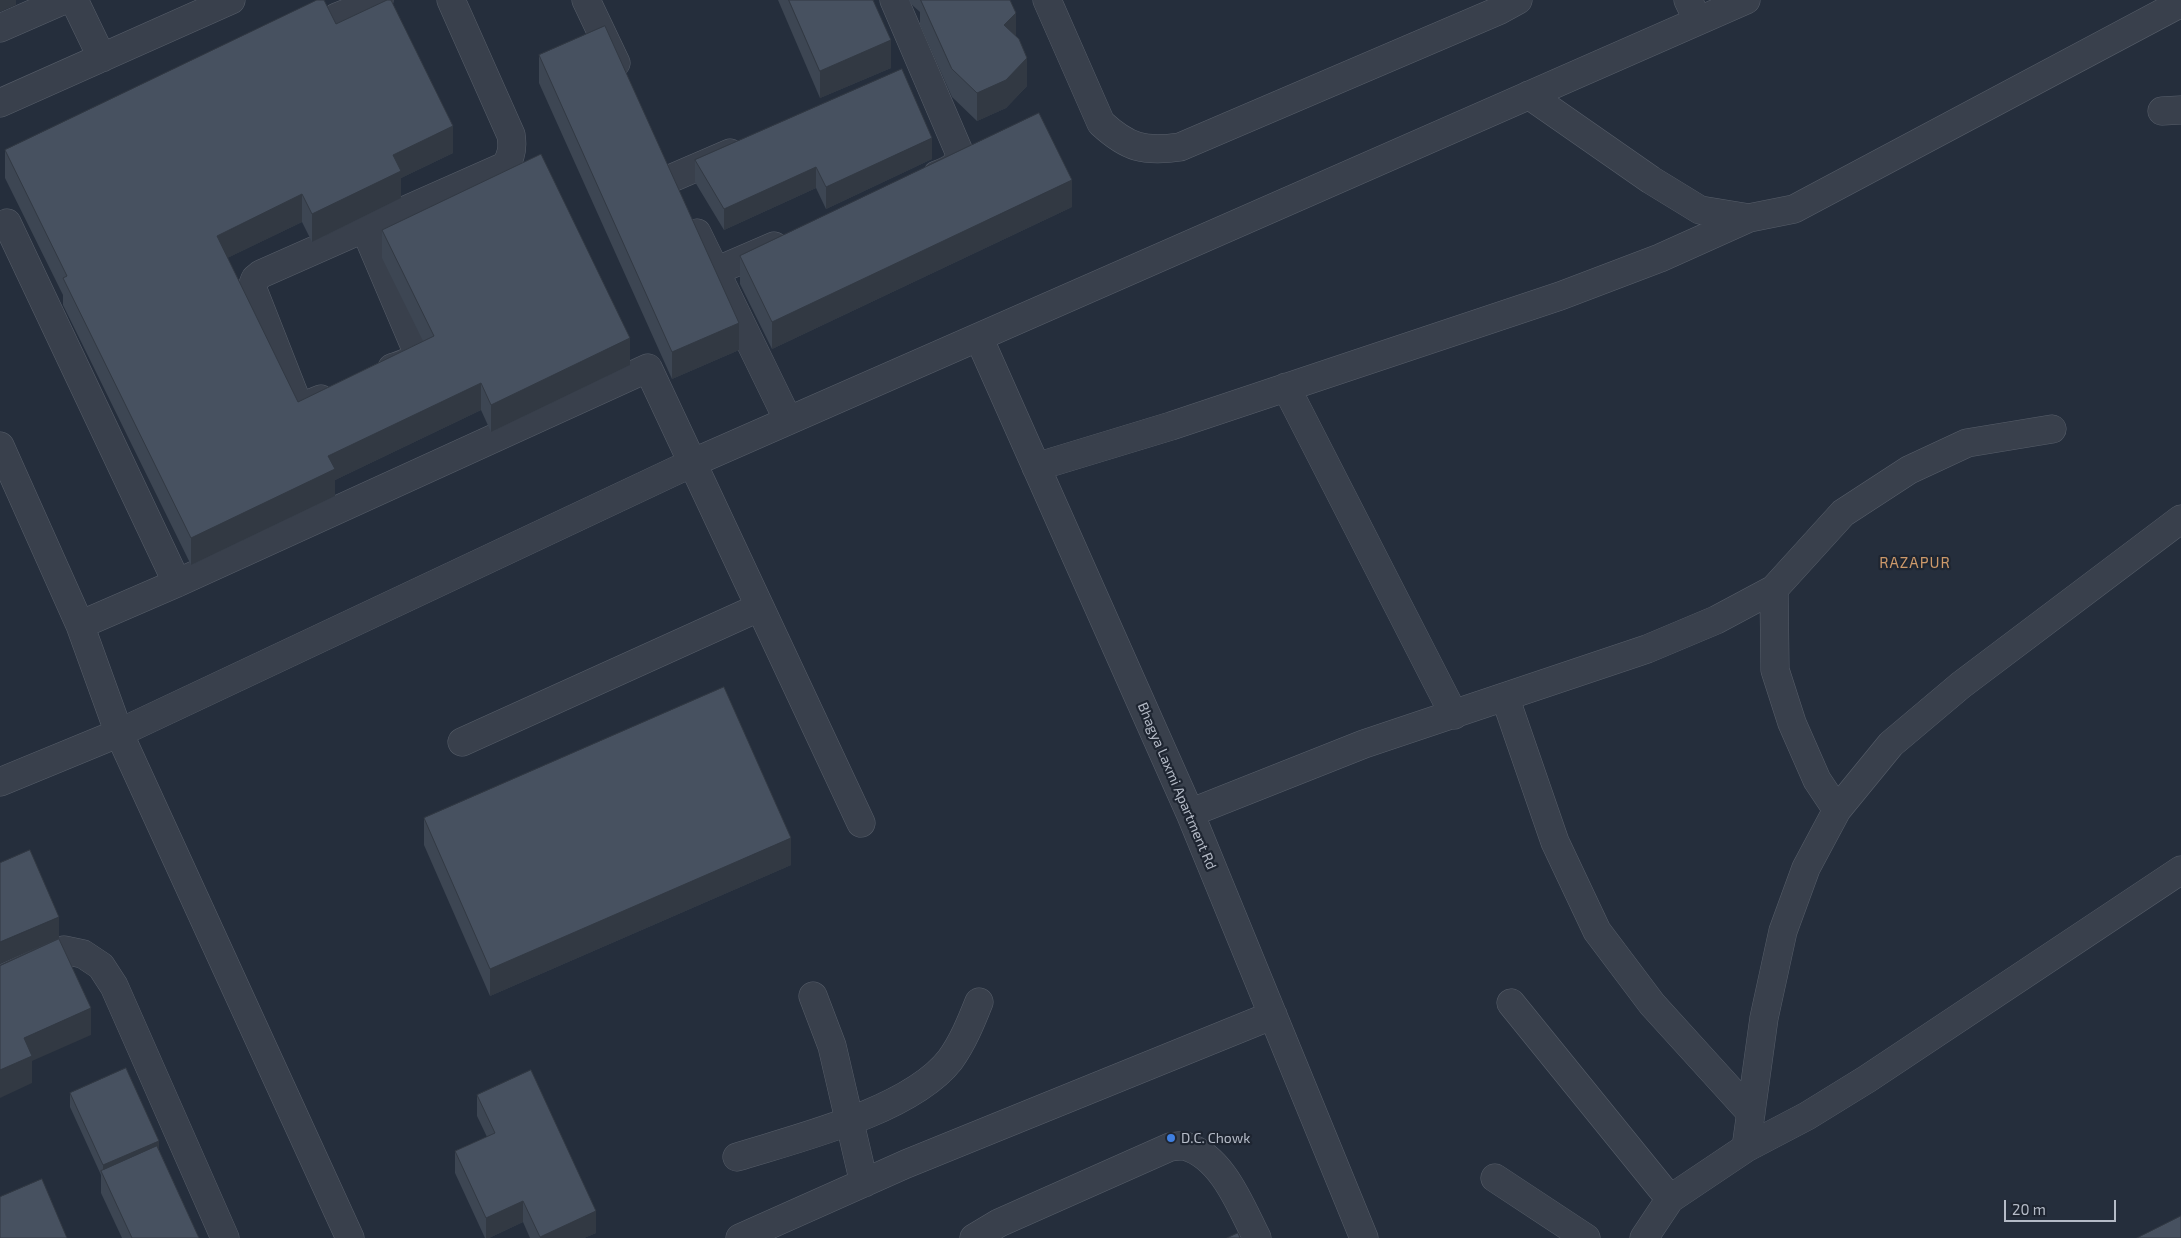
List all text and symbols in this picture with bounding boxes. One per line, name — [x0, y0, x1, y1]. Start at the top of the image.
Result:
district label: RAZAPUR — [1878, 554, 1952, 572]
street label: Bhagya Laxmi Apartment Rd — [1134, 700, 1220, 872]
place label: D.C. Chowk — [1181, 1130, 1250, 1146]
marker: D.C. Chowk — [1165, 1132, 1177, 1144]
scale bar — [2006, 1190, 2118, 1222]
text: 20 m — [2012, 1200, 2046, 1218]

